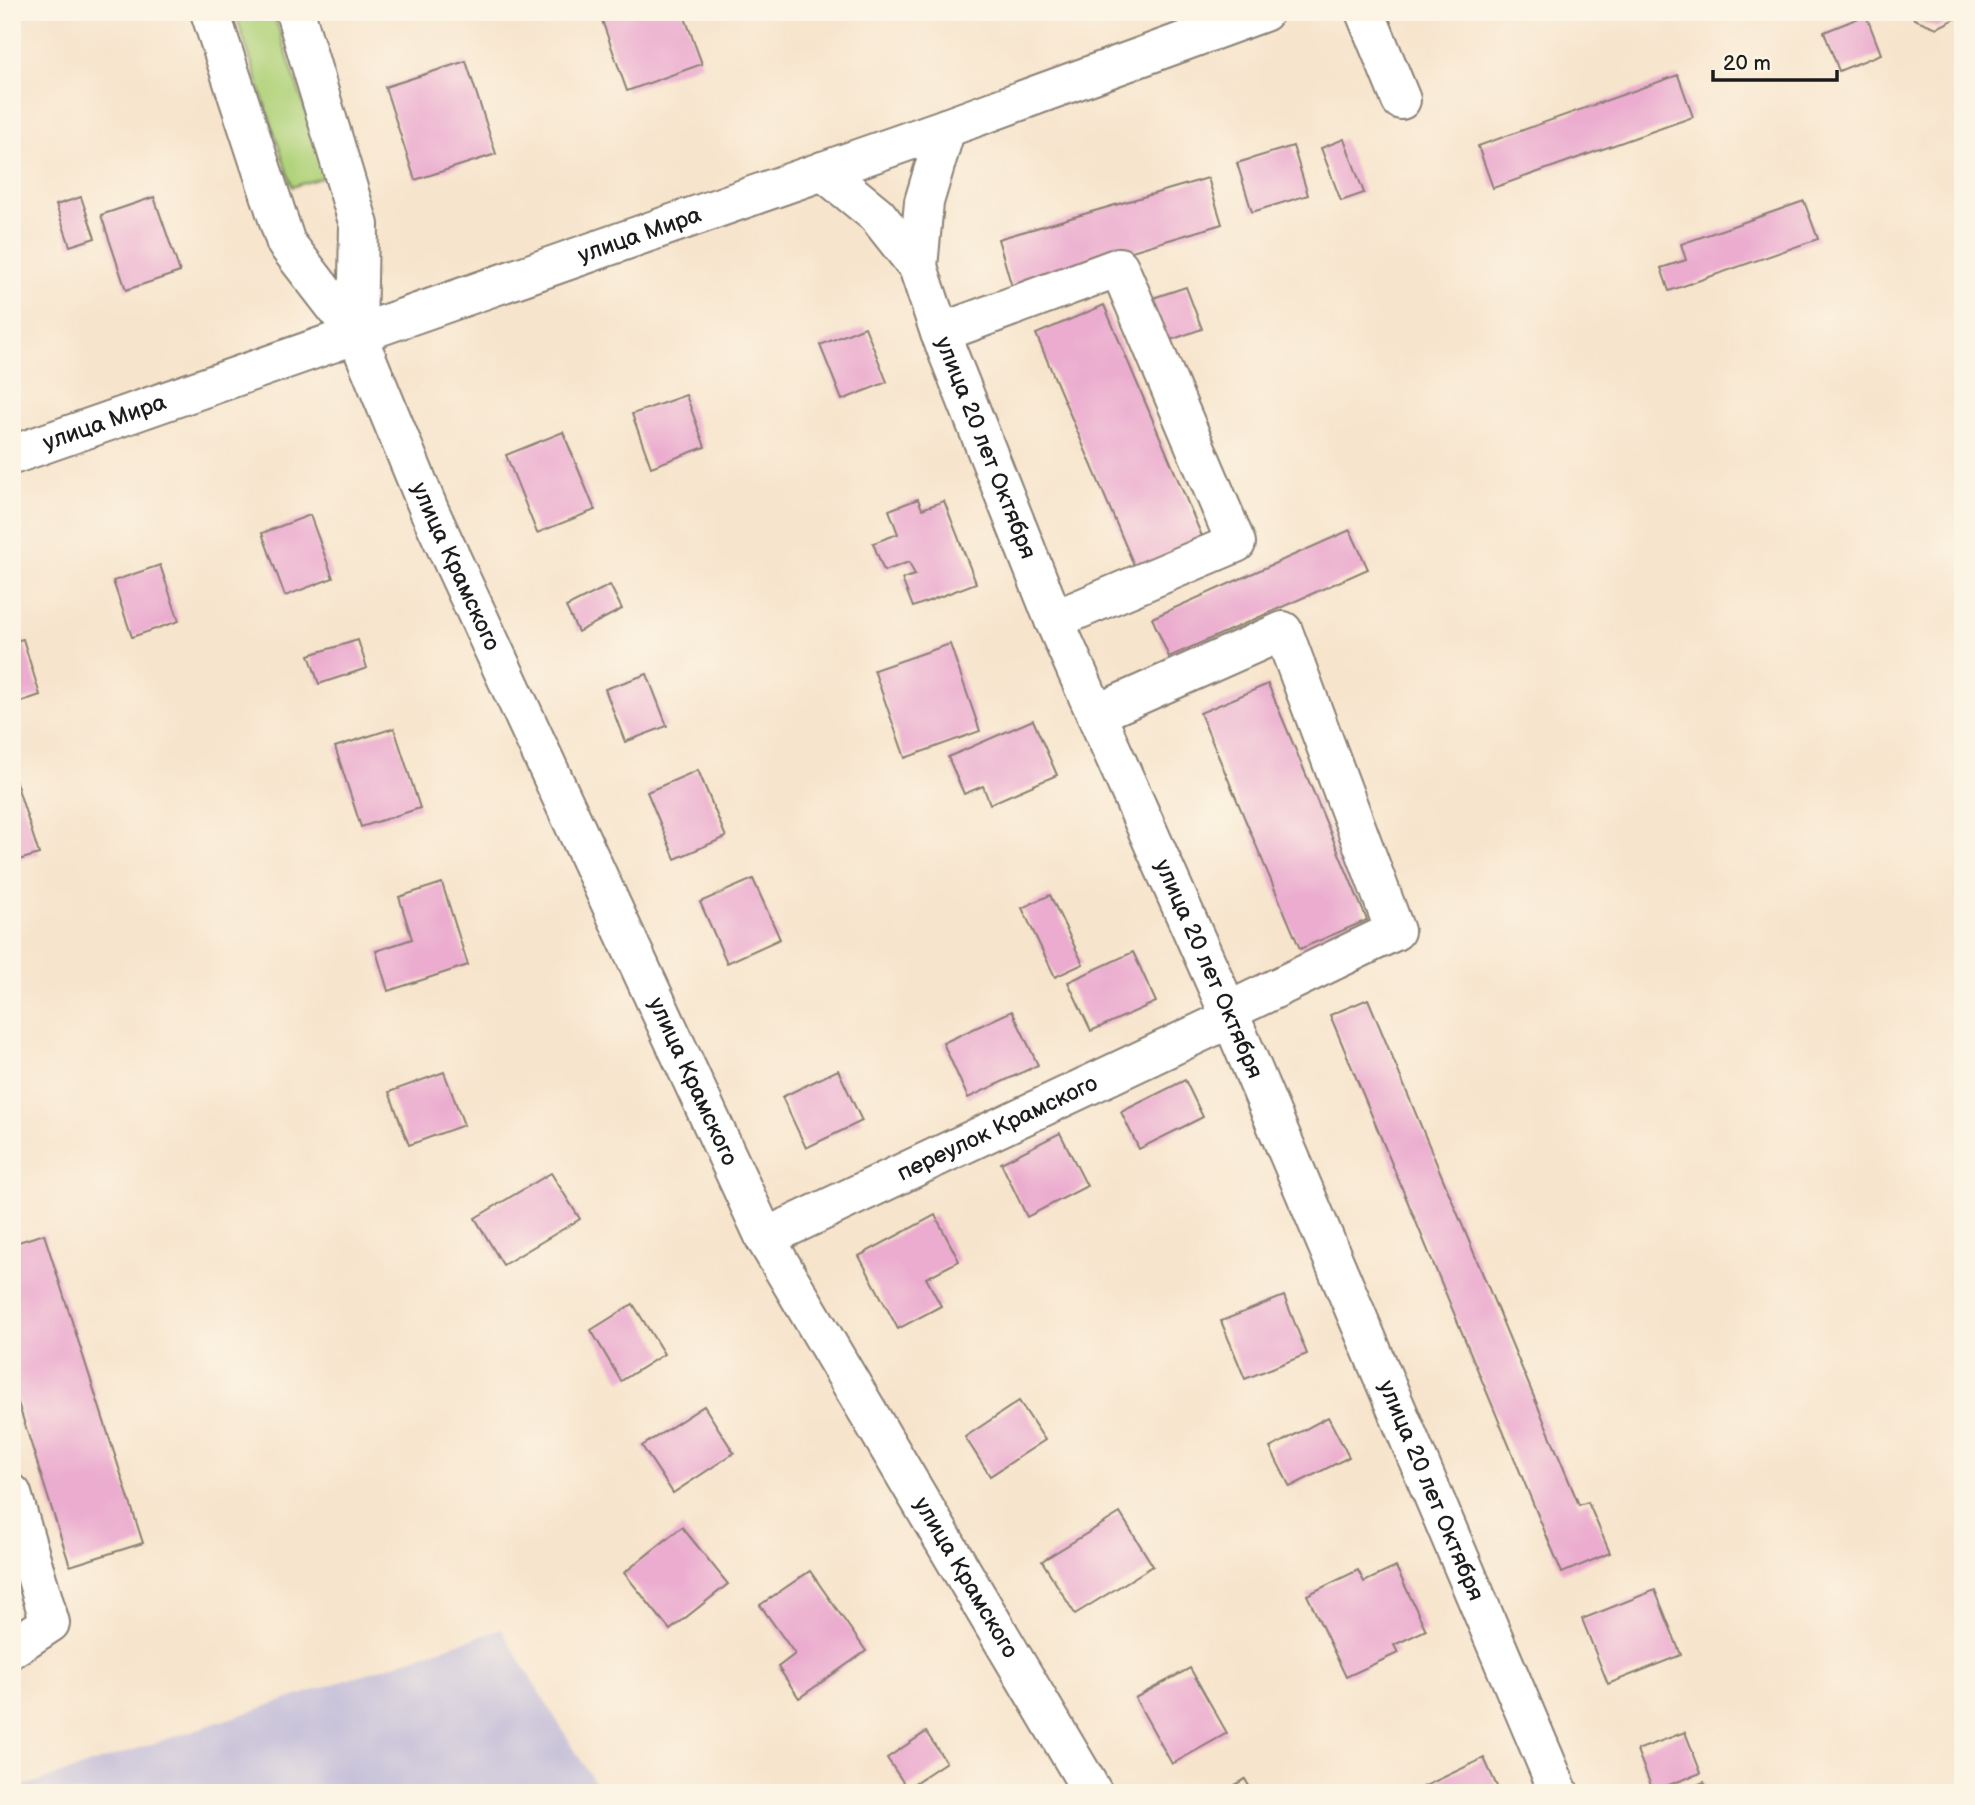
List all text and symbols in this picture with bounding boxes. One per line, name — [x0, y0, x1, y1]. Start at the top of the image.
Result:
scale bar — [1713, 38, 1837, 82]
text: 20 m — [1723, 51, 1771, 76]
street label: улица Мира — [574, 201, 705, 270]
street label: улица 20 лет Октября — [929, 333, 1042, 563]
street label: улица Мира — [39, 388, 170, 457]
street label: улица Крамского — [405, 478, 506, 655]
street label: улица 20 лет Октября — [1148, 855, 1269, 1083]
street label: улица Крамского — [642, 993, 744, 1170]
street label: переулок Крамского — [893, 1069, 1102, 1188]
street label: улица 20 лет Октября — [1372, 1376, 1490, 1605]
street label: улица Крамского — [907, 1492, 1024, 1663]

